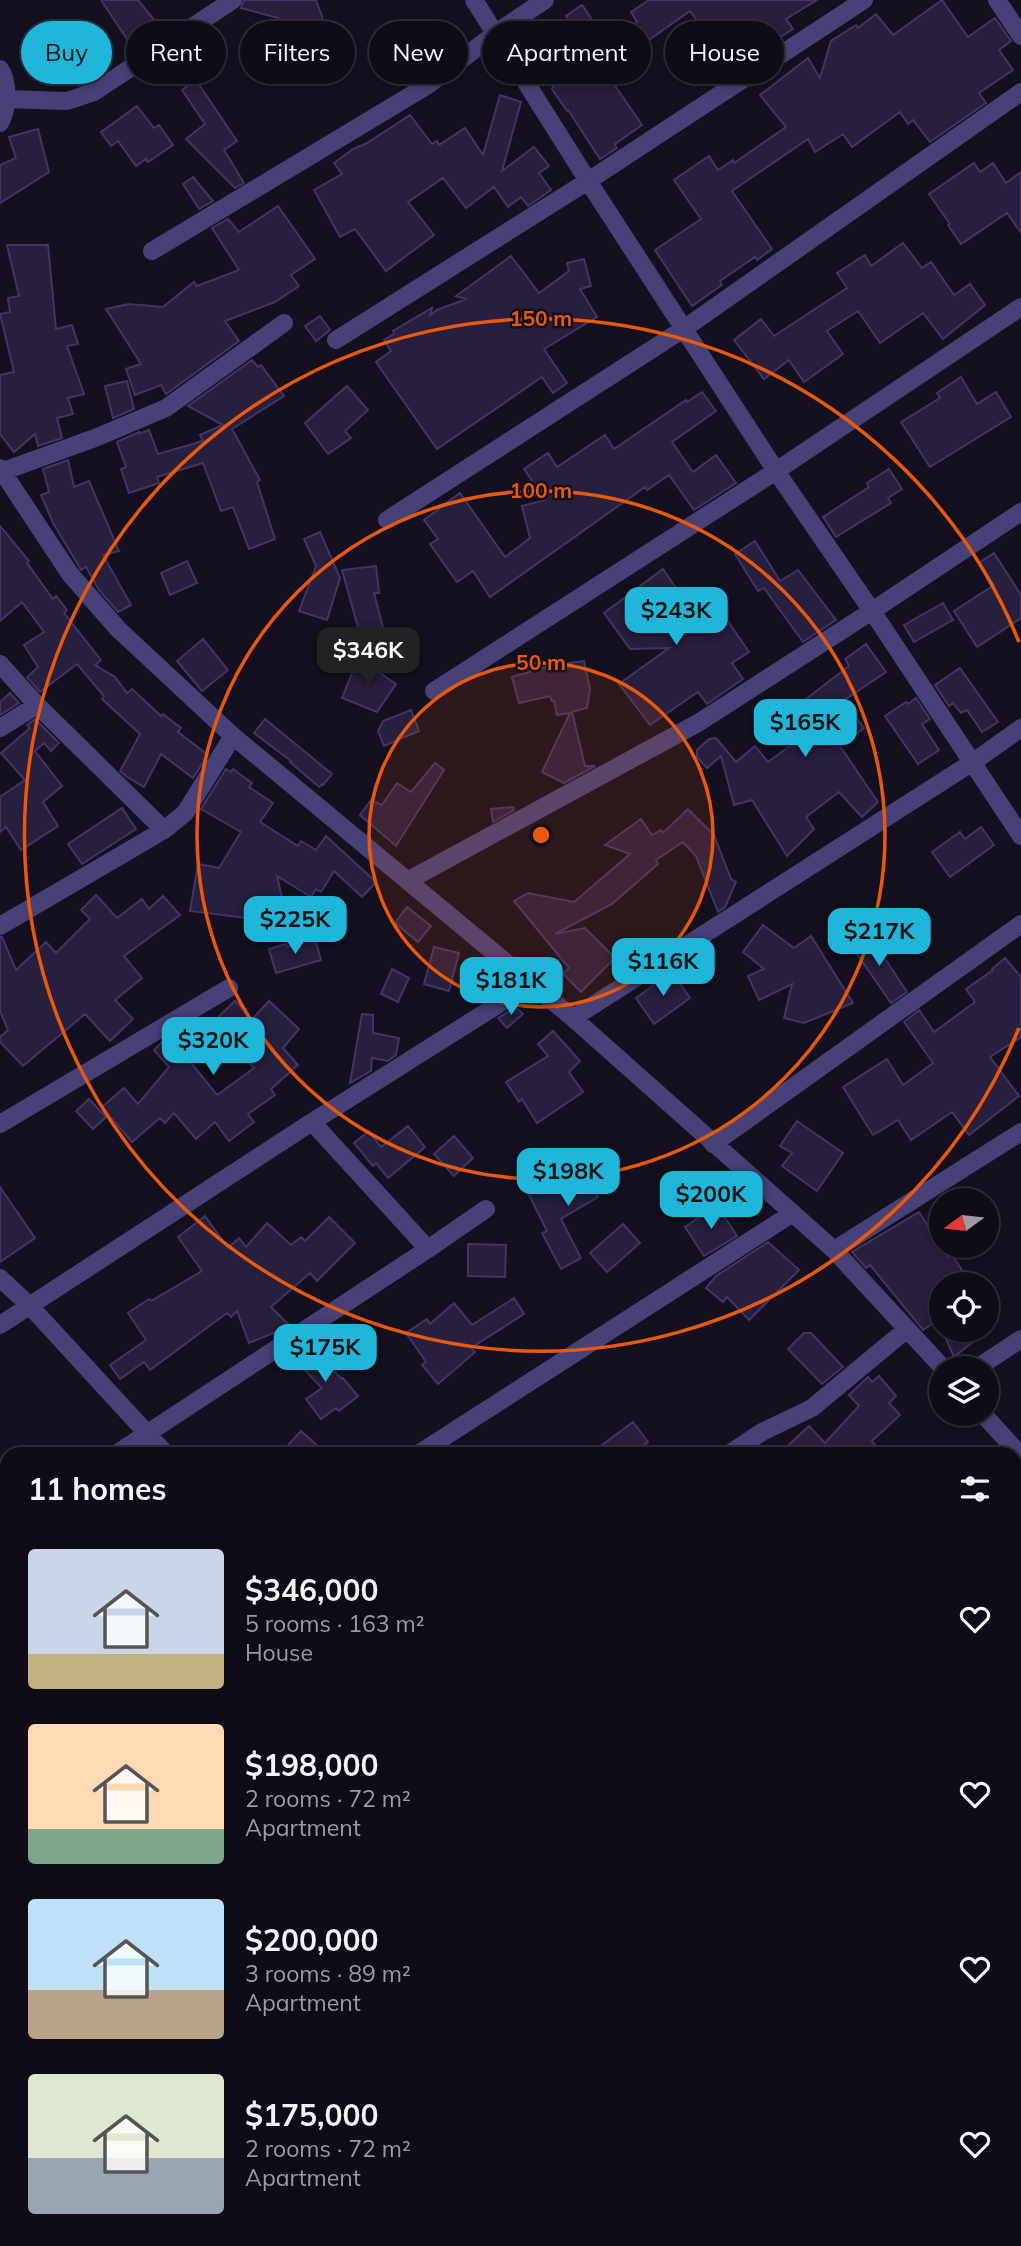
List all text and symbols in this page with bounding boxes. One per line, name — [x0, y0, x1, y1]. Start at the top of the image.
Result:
chip: Buy — [21, 21, 112, 84]
chip: Rent — [126, 21, 226, 84]
chip: Filters — [240, 21, 355, 84]
chip: New — [369, 21, 468, 84]
chip: Apartment — [482, 21, 651, 84]
chip: House — [665, 21, 784, 84]
text: 150 m — [510, 305, 572, 331]
text: 100 m — [510, 477, 572, 503]
pin: $243K — [627, 588, 725, 647]
text: $243K — [641, 595, 711, 624]
pin: $346K — [319, 628, 417, 687]
text: $346K — [333, 635, 403, 664]
text: 50 m — [516, 649, 566, 675]
pin: $165K — [756, 700, 854, 759]
text: $165K — [770, 707, 840, 736]
centre of rings — [529, 823, 553, 847]
pin: $225K — [246, 897, 344, 956]
text: $225K — [260, 904, 330, 933]
pin: $217K — [830, 908, 928, 968]
text: $217K — [844, 916, 914, 945]
pin: $116K — [614, 939, 712, 998]
text: $116K — [628, 946, 698, 975]
pin: $181K — [462, 958, 560, 1017]
text: $181K — [476, 965, 546, 994]
pin: $320K — [164, 1018, 262, 1077]
text: $320K — [178, 1025, 248, 1054]
pin: $198K — [519, 1148, 617, 1208]
text: $198K — [533, 1156, 603, 1185]
pin: $200K — [662, 1172, 760, 1231]
text: $200K — [676, 1179, 746, 1208]
north arrow — [929, 1188, 999, 1258]
map controls — [929, 1188, 999, 1426]
button: locate — [929, 1272, 999, 1342]
pin: $175K — [276, 1324, 374, 1384]
text: $175K — [290, 1332, 360, 1361]
button: layers — [929, 1356, 999, 1426]
text: 11 homes — [28, 1470, 167, 1508]
icon: filters — [956, 1470, 994, 1508]
text: $346,000 — [245, 1571, 378, 1609]
icon: home — [84, 1577, 168, 1661]
icon: heart — [956, 1600, 994, 1638]
text: 5 rooms · 163 m² — [245, 1609, 425, 1638]
text: House — [245, 1638, 313, 1667]
text: $198,000 — [245, 1746, 378, 1784]
icon: home — [84, 1752, 168, 1836]
icon: heart — [956, 1775, 994, 1813]
text: 2 rooms · 72 m² — [245, 1784, 411, 1813]
text: Apartment — [245, 1813, 361, 1842]
text: $200,000 — [245, 1921, 378, 1959]
icon: home — [84, 1927, 168, 2011]
icon: heart — [956, 1950, 994, 1988]
text: 3 rooms · 89 m² — [245, 1959, 411, 1988]
text: Apartment — [245, 1988, 361, 2017]
text: $175,000 — [245, 2096, 378, 2134]
icon: home — [84, 2102, 168, 2186]
icon: heart — [956, 2125, 994, 2163]
text: 2 rooms · 72 m² — [245, 2134, 411, 2163]
text: Apartment — [245, 2163, 361, 2192]

